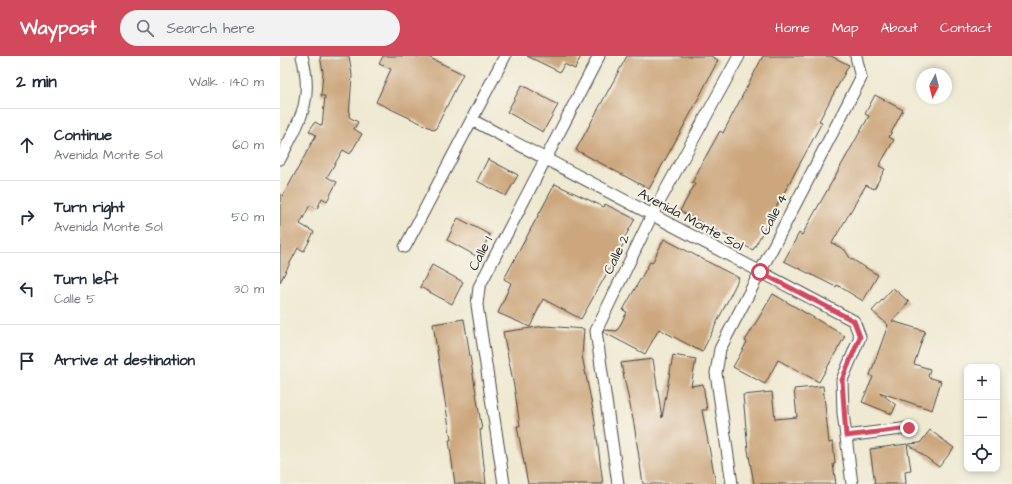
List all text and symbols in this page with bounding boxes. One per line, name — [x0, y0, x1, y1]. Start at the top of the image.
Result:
search box — [120, 10, 400, 46]
text: Waypost — [20, 15, 96, 42]
icon: search — [134, 17, 156, 39]
text: Search here — [166, 18, 255, 39]
text: Home — [775, 18, 810, 38]
text: Map — [832, 18, 858, 38]
text: About — [880, 18, 918, 38]
text: Contact — [940, 18, 992, 38]
north arrow — [916, 68, 952, 104]
text: 2 min — [16, 70, 57, 94]
text: Walk · 140 m — [189, 73, 264, 91]
text: Continue — [54, 125, 112, 146]
icon: ahead — [16, 134, 38, 156]
text: 60 m — [232, 136, 264, 154]
text: Avenida Monte Sol — [54, 146, 163, 164]
street label: Avenida Monte Sol — [634, 184, 747, 256]
street label: Calle 4 — [755, 190, 793, 239]
text: Turn right — [54, 197, 125, 218]
icon: right — [16, 206, 38, 228]
text: 50 m — [231, 208, 264, 226]
text: Avenida Monte Sol — [54, 218, 163, 236]
street label: Calle 2 — [599, 231, 635, 278]
street label: Calle 1 — [464, 233, 498, 274]
route start — [751, 263, 769, 281]
text: Turn left — [54, 269, 118, 290]
icon: left — [16, 278, 38, 300]
text: 30 m — [234, 280, 264, 298]
text: Calle 5 — [54, 290, 95, 308]
icon: arrive — [16, 350, 38, 372]
text: Arrive at destination — [54, 350, 195, 371]
map controls — [964, 364, 1000, 472]
button: + — [964, 364, 1000, 400]
button: − — [964, 400, 1000, 436]
route end — [900, 419, 918, 437]
button: locate — [964, 436, 1000, 472]

